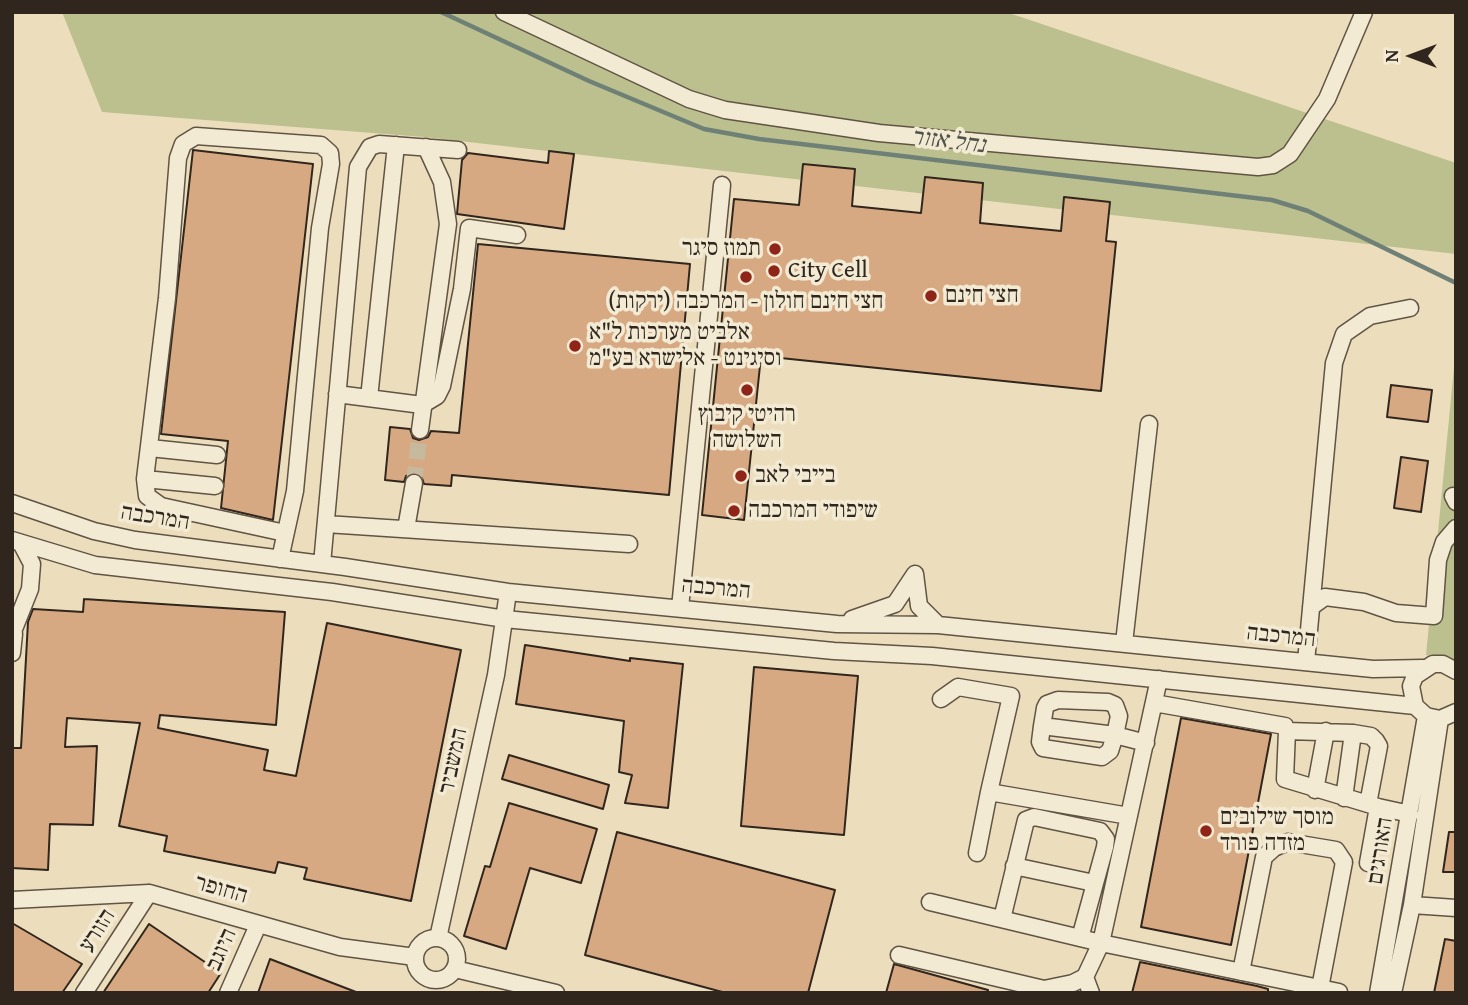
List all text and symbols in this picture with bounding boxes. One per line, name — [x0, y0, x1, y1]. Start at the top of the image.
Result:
north arrow — [1377, 21, 1447, 91]
text: N — [1377, 50, 1405, 62]
water label: נחל אזור — [909, 123, 987, 161]
place label: תמוז סיגר — [682, 235, 761, 263]
marker: תמוז סיגר — [767, 241, 783, 257]
place label: City Cell — [788, 257, 868, 285]
marker: City Cell — [766, 263, 782, 279]
marker: חצי חינם חולון - המרכבה (ירקות) — [738, 269, 754, 285]
place label: חצי חינם — [945, 282, 1019, 310]
place label: חצי חינם חולון - המרכבה (ירקות) — [608, 288, 884, 316]
marker: חצי חינם — [923, 288, 939, 304]
place label: אלביט מערכות ל"א וסיגינט - אלישרא בע"מ — [589, 319, 782, 373]
marker: אלביט מערכות ל"א וסיגינט - אלישרא בע"מ — [567, 338, 583, 354]
marker: רהיטי קיבוץ השלושה — [739, 382, 755, 398]
place label: רהיטי קיבוץ השלושה — [698, 401, 796, 455]
place label: בייבי לאב — [755, 462, 836, 490]
marker: בייבי לאב — [733, 468, 749, 484]
place label: שיפודי המרכבה — [748, 497, 878, 525]
street label: המרכבה — [118, 499, 192, 537]
marker: שיפודי המרכבה — [726, 503, 742, 519]
street label: המרכבה — [680, 572, 752, 606]
street label: המרכבה — [1245, 620, 1317, 654]
street label: המשביר — [434, 726, 474, 796]
place label: מוסך שילובים מזדה פורד — [1220, 804, 1334, 858]
street label: האורגים — [1362, 815, 1400, 887]
marker: מוסך שילובים מזדה פורד — [1198, 823, 1214, 839]
street label: החופר — [191, 869, 251, 911]
street label: הזורע — [74, 904, 122, 958]
street label: היוגב — [201, 925, 243, 975]

